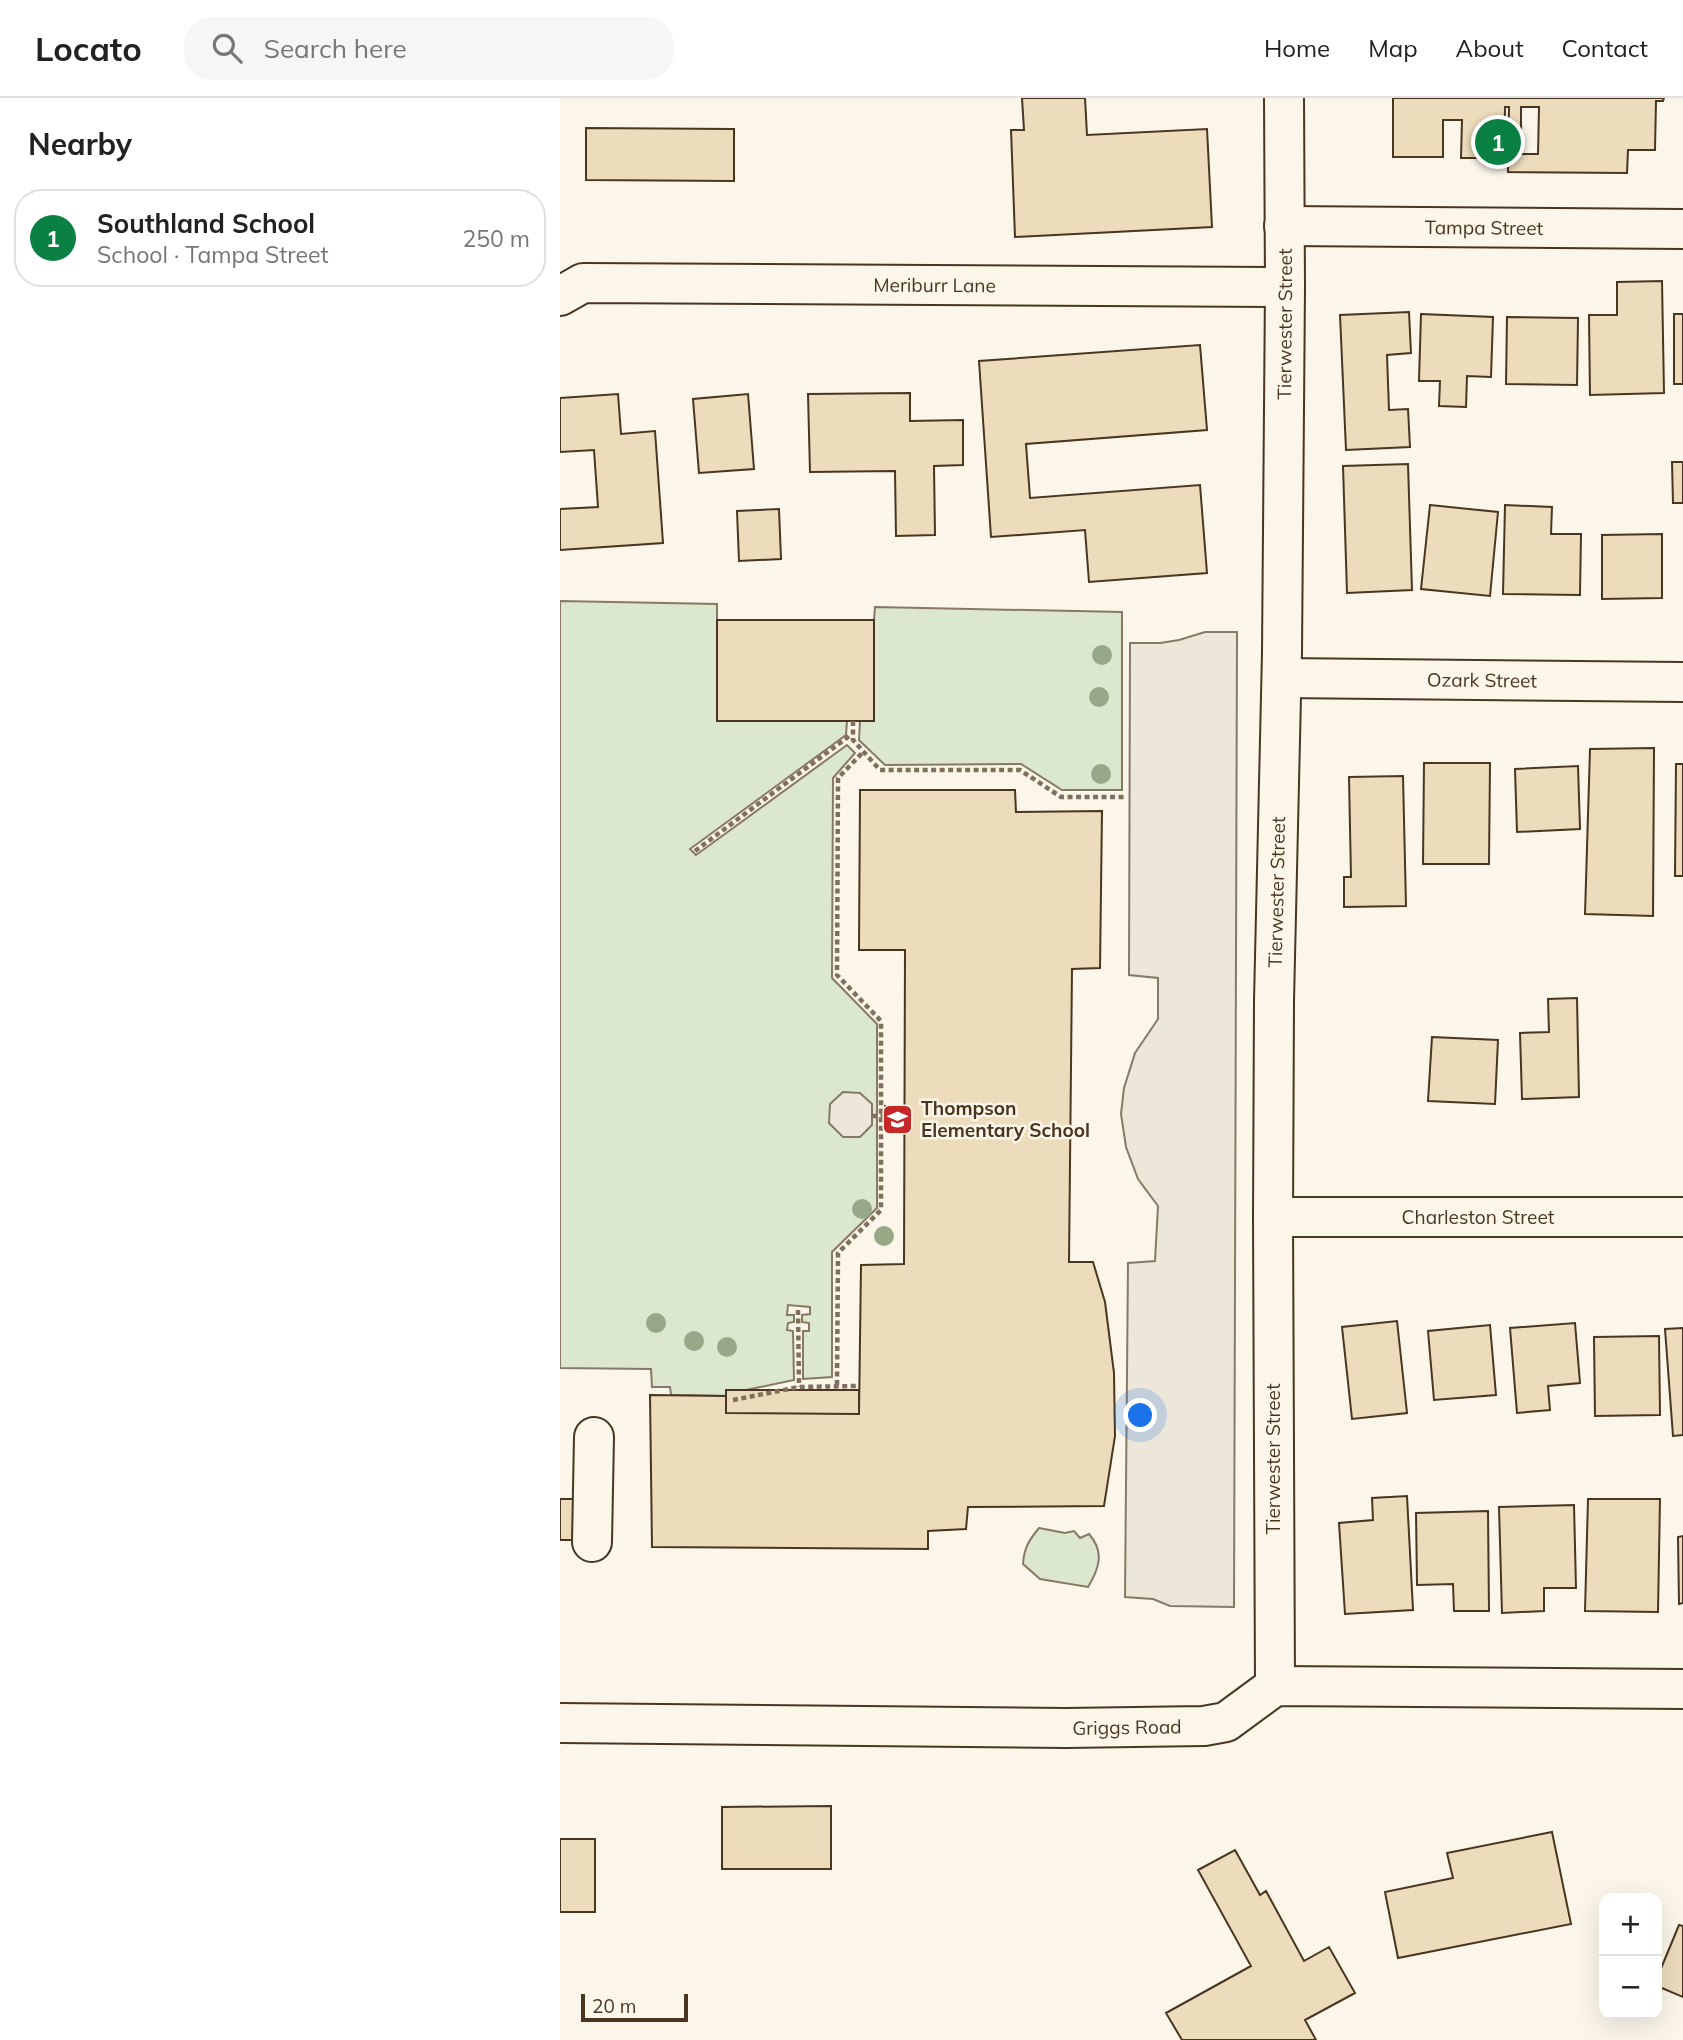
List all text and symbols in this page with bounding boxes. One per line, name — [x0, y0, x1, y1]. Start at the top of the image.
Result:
search box — [184, 17, 674, 80]
text: Locato — [35, 28, 142, 69]
icon: search — [208, 29, 246, 67]
text: Search here — [264, 32, 407, 65]
text: Home — [1264, 33, 1330, 63]
text: Map — [1368, 33, 1418, 63]
text: About — [1456, 33, 1524, 63]
text: Contact — [1562, 33, 1648, 63]
pin: 1 — [1475, 116, 1521, 168]
text: Nearby — [28, 125, 132, 163]
text: Southland School — [97, 207, 315, 240]
street label: Tampa Street — [1425, 215, 1544, 240]
text: 1 — [46, 224, 60, 253]
text: 250 m — [462, 224, 530, 253]
text: School · Tampa Street — [97, 240, 329, 269]
street label: Tierwester Street — [1272, 248, 1297, 400]
street label: Meriburr Lane — [873, 273, 996, 297]
street label: Ozark Street — [1427, 667, 1538, 693]
street label: Tierwester Street — [1263, 816, 1290, 968]
place label: Thompson Elementary School — [921, 1096, 1090, 1142]
school or university icon: Thompson Elementary School — [881, 1102, 915, 1136]
street label: Charleston Street — [1402, 1205, 1555, 1229]
street label: Tierwester Street — [1261, 1383, 1285, 1535]
your location — [1123, 1398, 1157, 1432]
street label: Griggs Road — [1072, 1714, 1182, 1740]
map controls — [1599, 1893, 1662, 2019]
button: + — [1599, 1893, 1662, 1956]
button: − — [1599, 1956, 1662, 2019]
scale bar — [581, 1991, 688, 2023]
text: 20 m — [592, 1994, 636, 2018]

